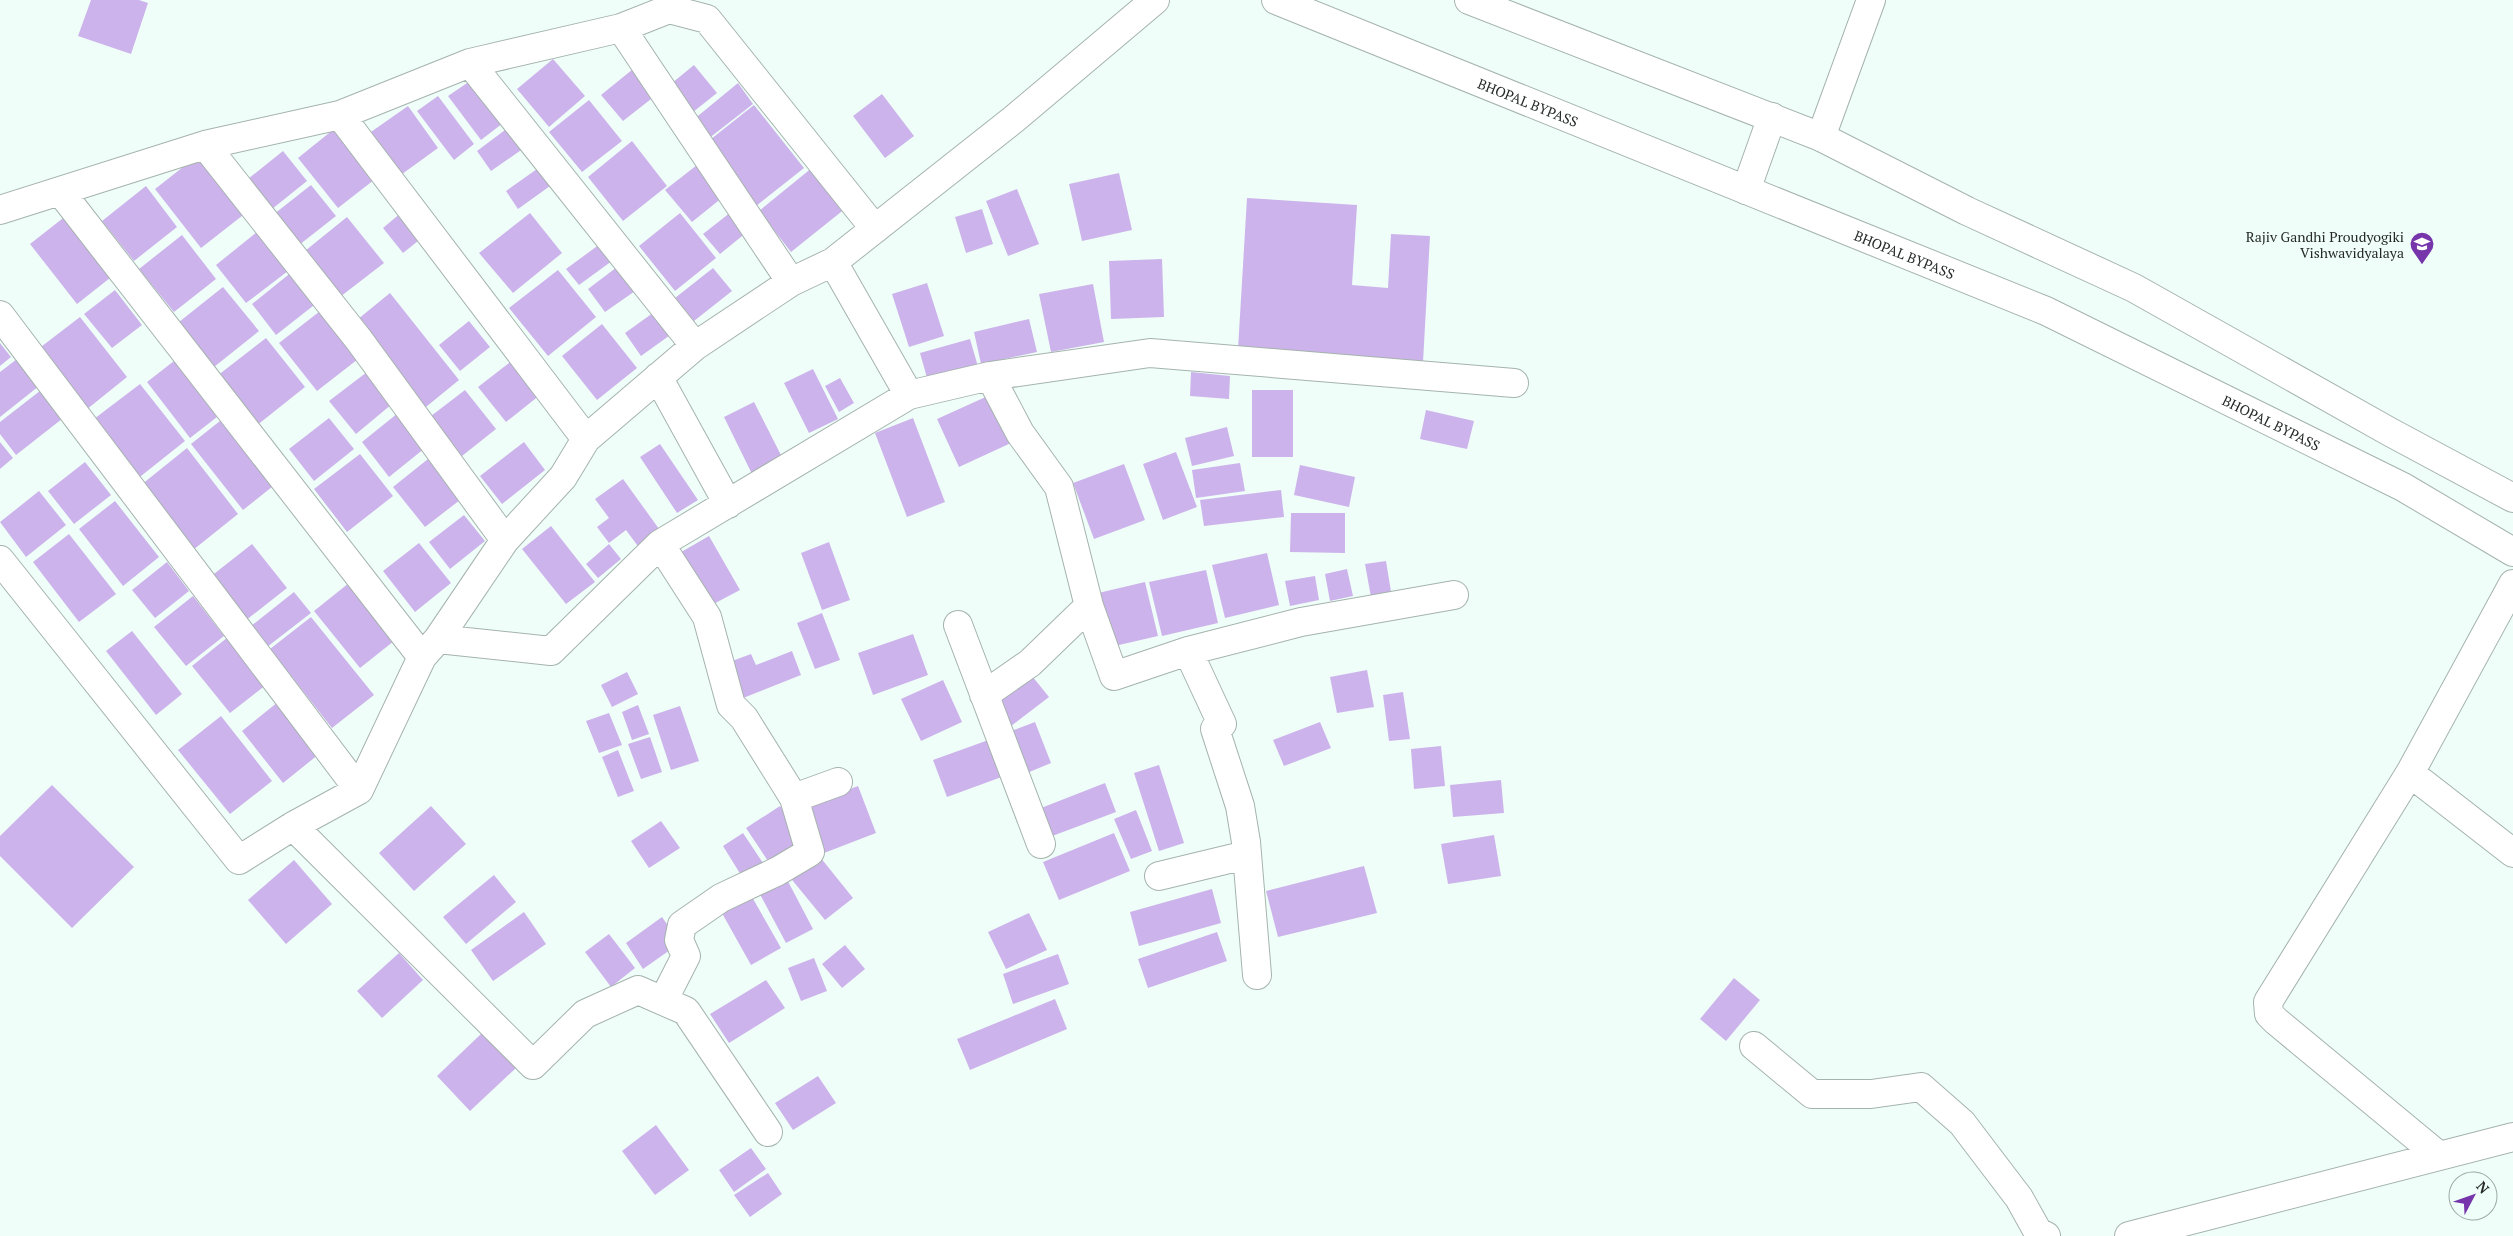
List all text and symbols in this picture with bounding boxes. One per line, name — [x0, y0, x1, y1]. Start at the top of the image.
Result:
street label: BHOPAL BYPASS — [1475, 73, 1581, 131]
street label: BHOPAL BYPASS — [1852, 225, 1958, 283]
place label: Rajiv Gandhi Proudyogiki Vishwavidyalaya — [2246, 227, 2404, 262]
school or university icon: Rajiv Gandhi Proudyogiki Vishwavidyalaya — [2409, 231, 2435, 265]
street label: BHOPAL BYPASS — [2220, 390, 2324, 454]
north arrow — [2448, 1171, 2498, 1221]
text: N — [2473, 1177, 2494, 1198]

